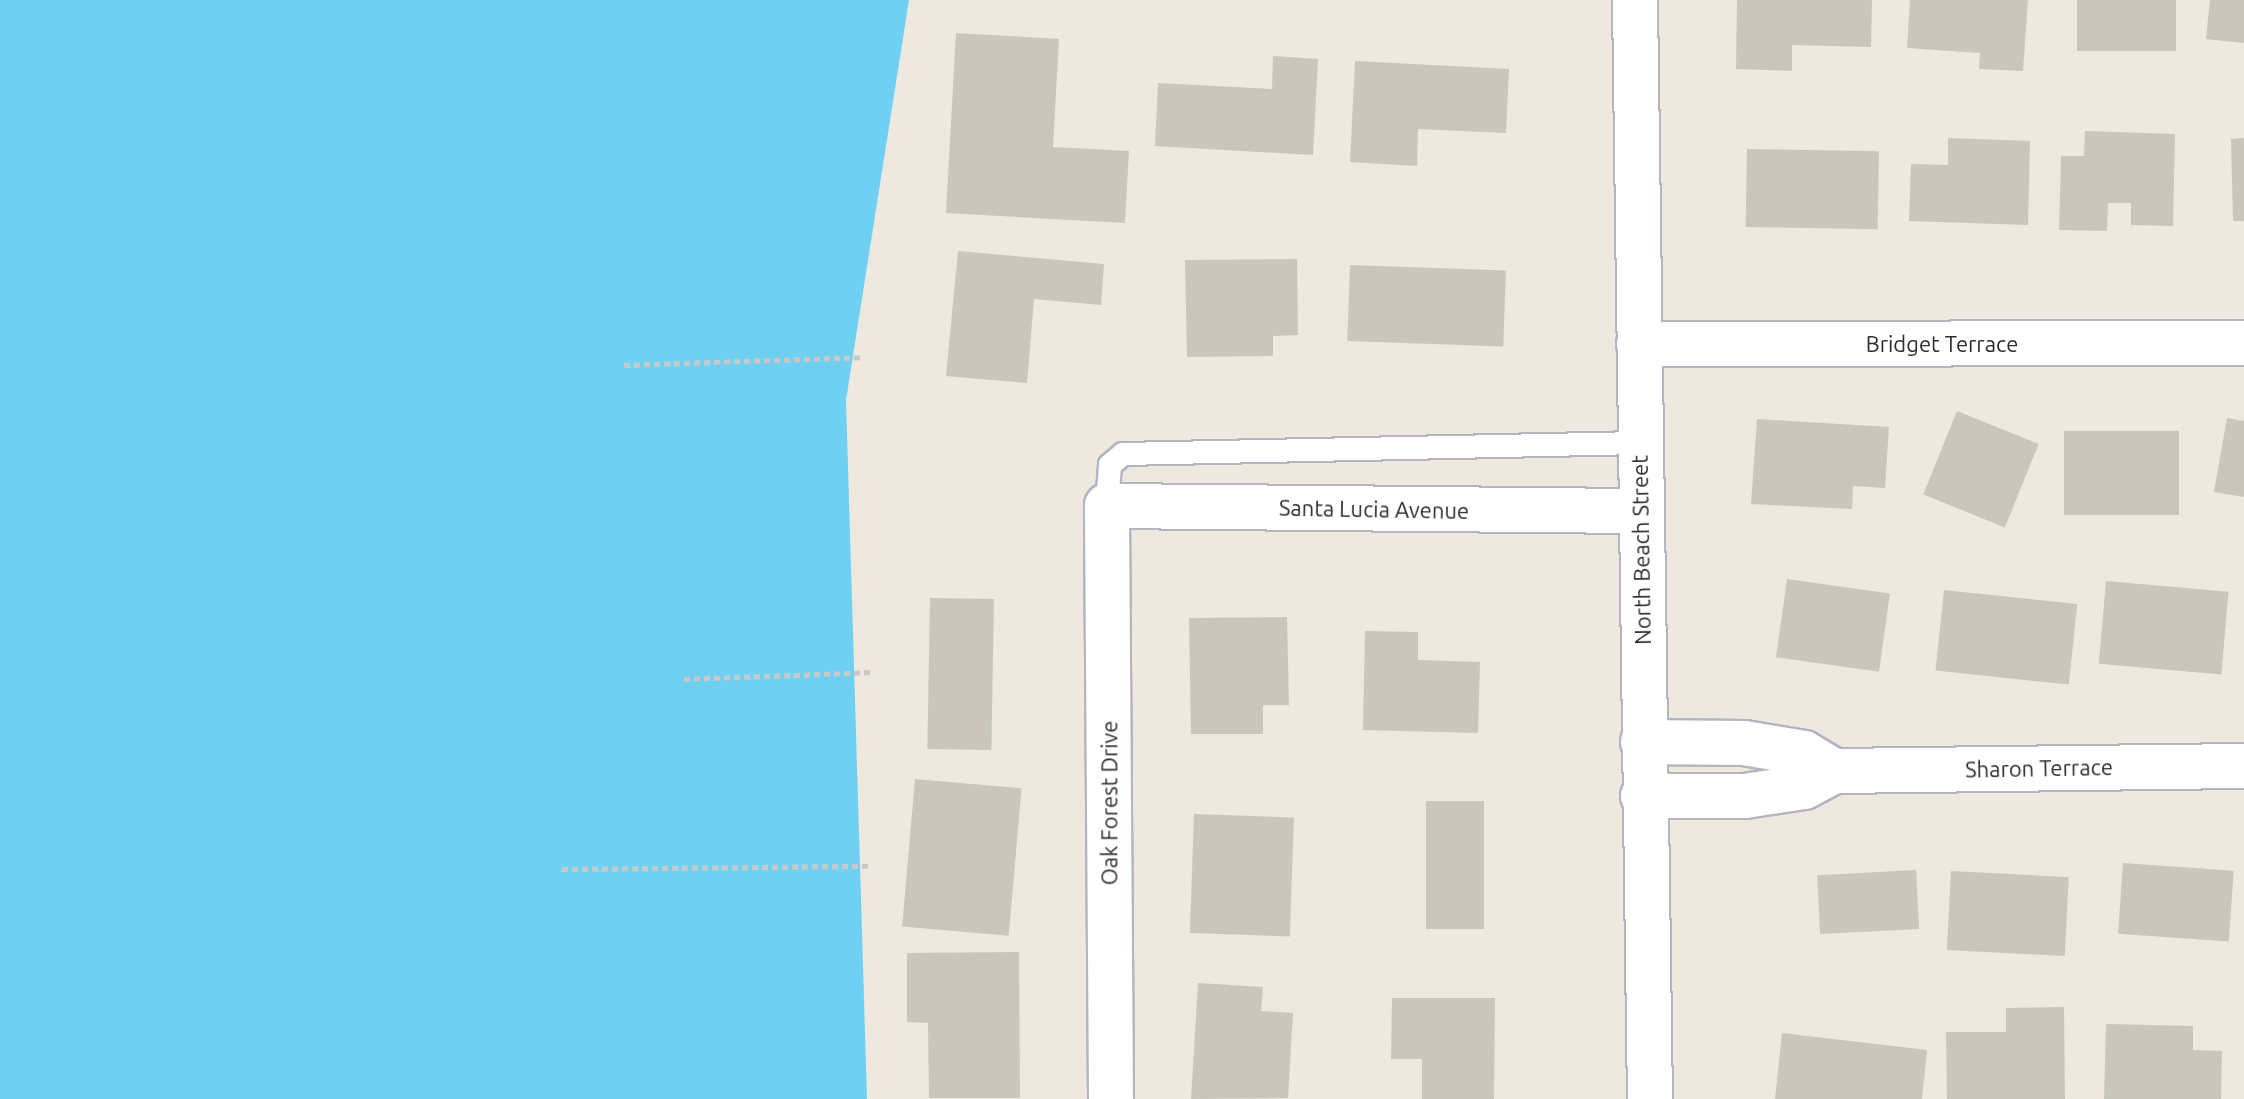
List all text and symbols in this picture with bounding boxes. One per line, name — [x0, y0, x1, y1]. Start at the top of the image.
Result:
street label: Bridget Terrace — [1866, 331, 2018, 357]
street label: North Beach Street — [1626, 455, 1656, 645]
street label: Santa Lucia Avenue — [1279, 494, 1469, 524]
street label: Oak Forest Drive — [1096, 721, 1122, 885]
street label: Sharon Terrace — [1965, 754, 2113, 782]

